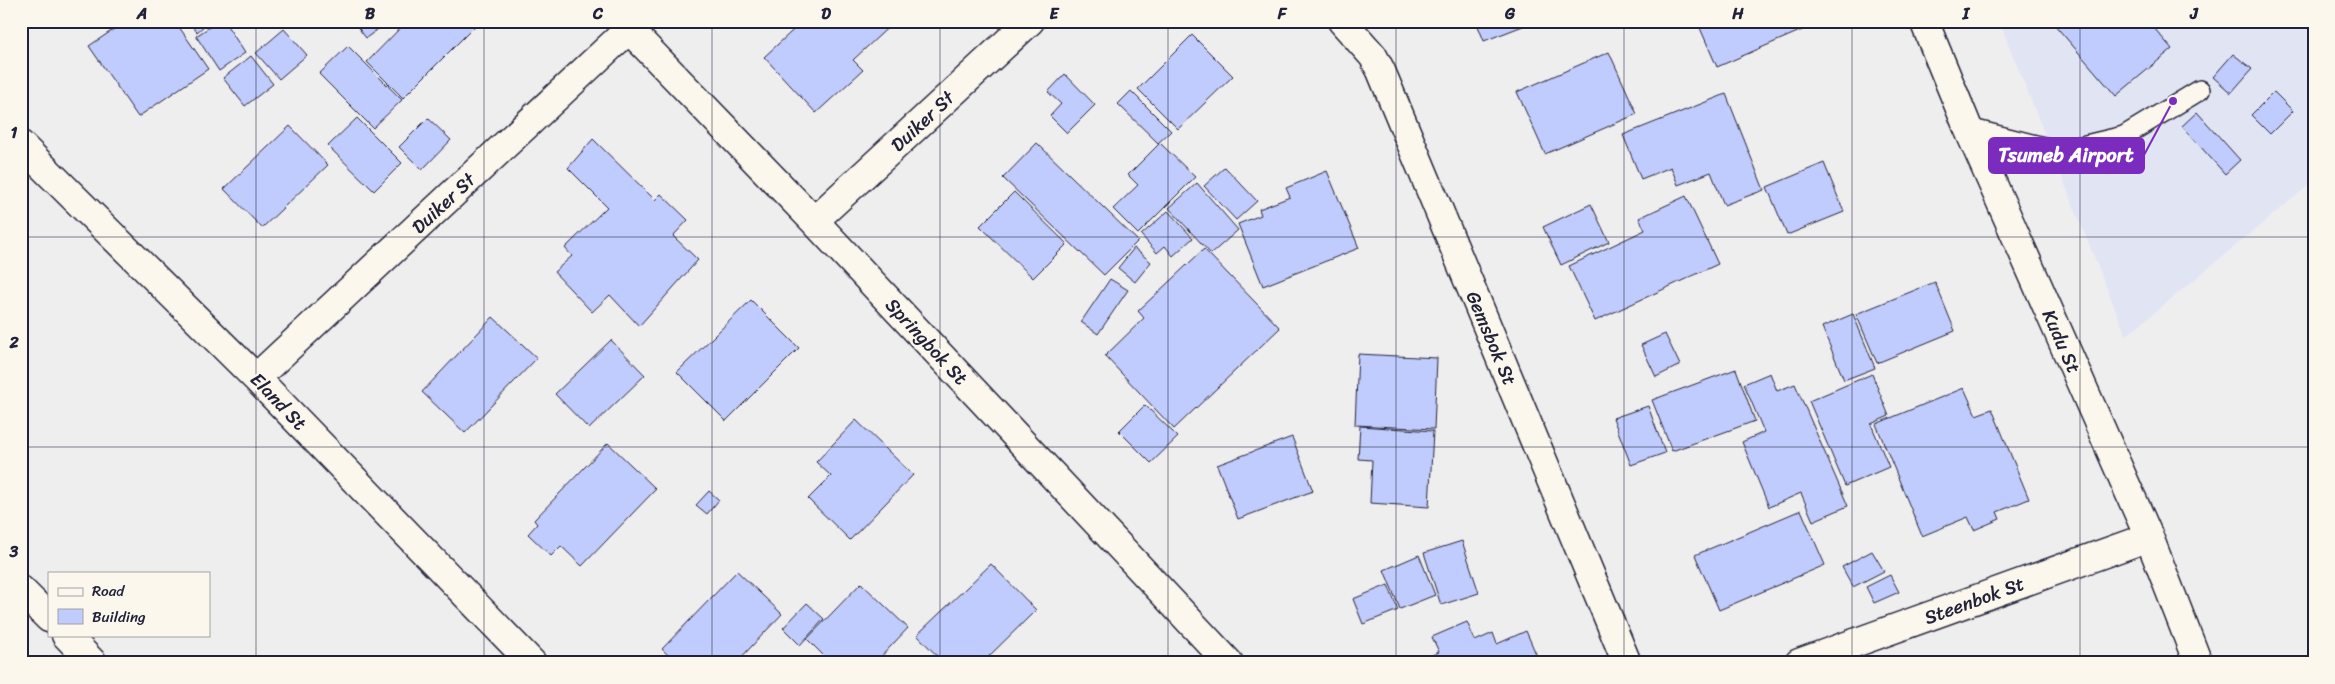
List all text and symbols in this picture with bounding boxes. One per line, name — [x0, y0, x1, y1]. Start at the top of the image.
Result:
text: A — [136, 0, 147, 28]
text: B — [365, 0, 376, 28]
text: C — [592, 0, 604, 28]
text: D — [821, 0, 831, 28]
text: E — [1050, 0, 1060, 28]
text: F — [1277, 0, 1288, 28]
text: G — [1504, 0, 1516, 28]
text: H — [1731, 0, 1744, 28]
text: I — [1962, 0, 1971, 28]
text: J — [2189, 0, 2199, 28]
street label: Duiker St — [882, 82, 963, 160]
text: 1 — [11, 118, 18, 147]
callout: Tsumeb Airport — [1989, 138, 2144, 173]
text: Tsumeb Airport — [1998, 138, 2134, 173]
street label: Duiker St — [403, 164, 484, 242]
street label: Gemsbok St — [1457, 286, 1526, 391]
street label: Springbok St — [877, 290, 976, 393]
street label: Kudu St — [2033, 304, 2090, 379]
text: 2 — [8, 328, 19, 357]
street label: Eland St — [242, 364, 315, 438]
text: 3 — [9, 537, 19, 566]
street label: Steenbok St — [1919, 567, 2029, 634]
legend — [48, 572, 210, 636]
text: Road — [92, 578, 125, 604]
text: Building — [92, 604, 146, 630]

